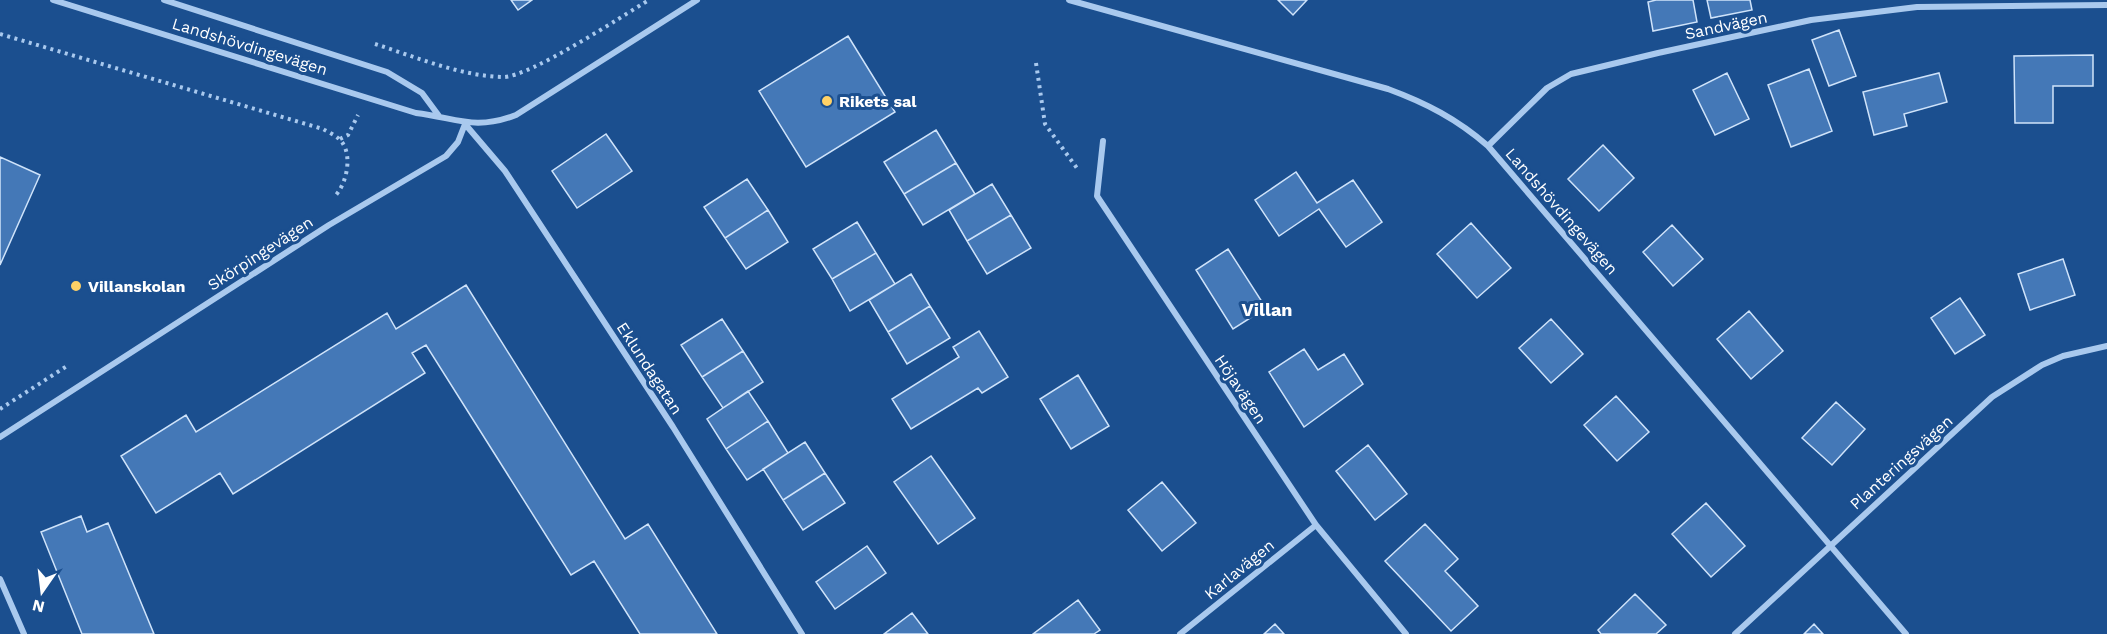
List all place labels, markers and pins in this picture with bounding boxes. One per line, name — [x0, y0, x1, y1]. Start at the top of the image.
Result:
place label: Rikets sal — [839, 92, 917, 111]
marker: Rikets sal — [820, 94, 834, 108]
place label: Villanskolan — [88, 277, 186, 296]
marker: Villanskolan — [69, 279, 83, 293]

